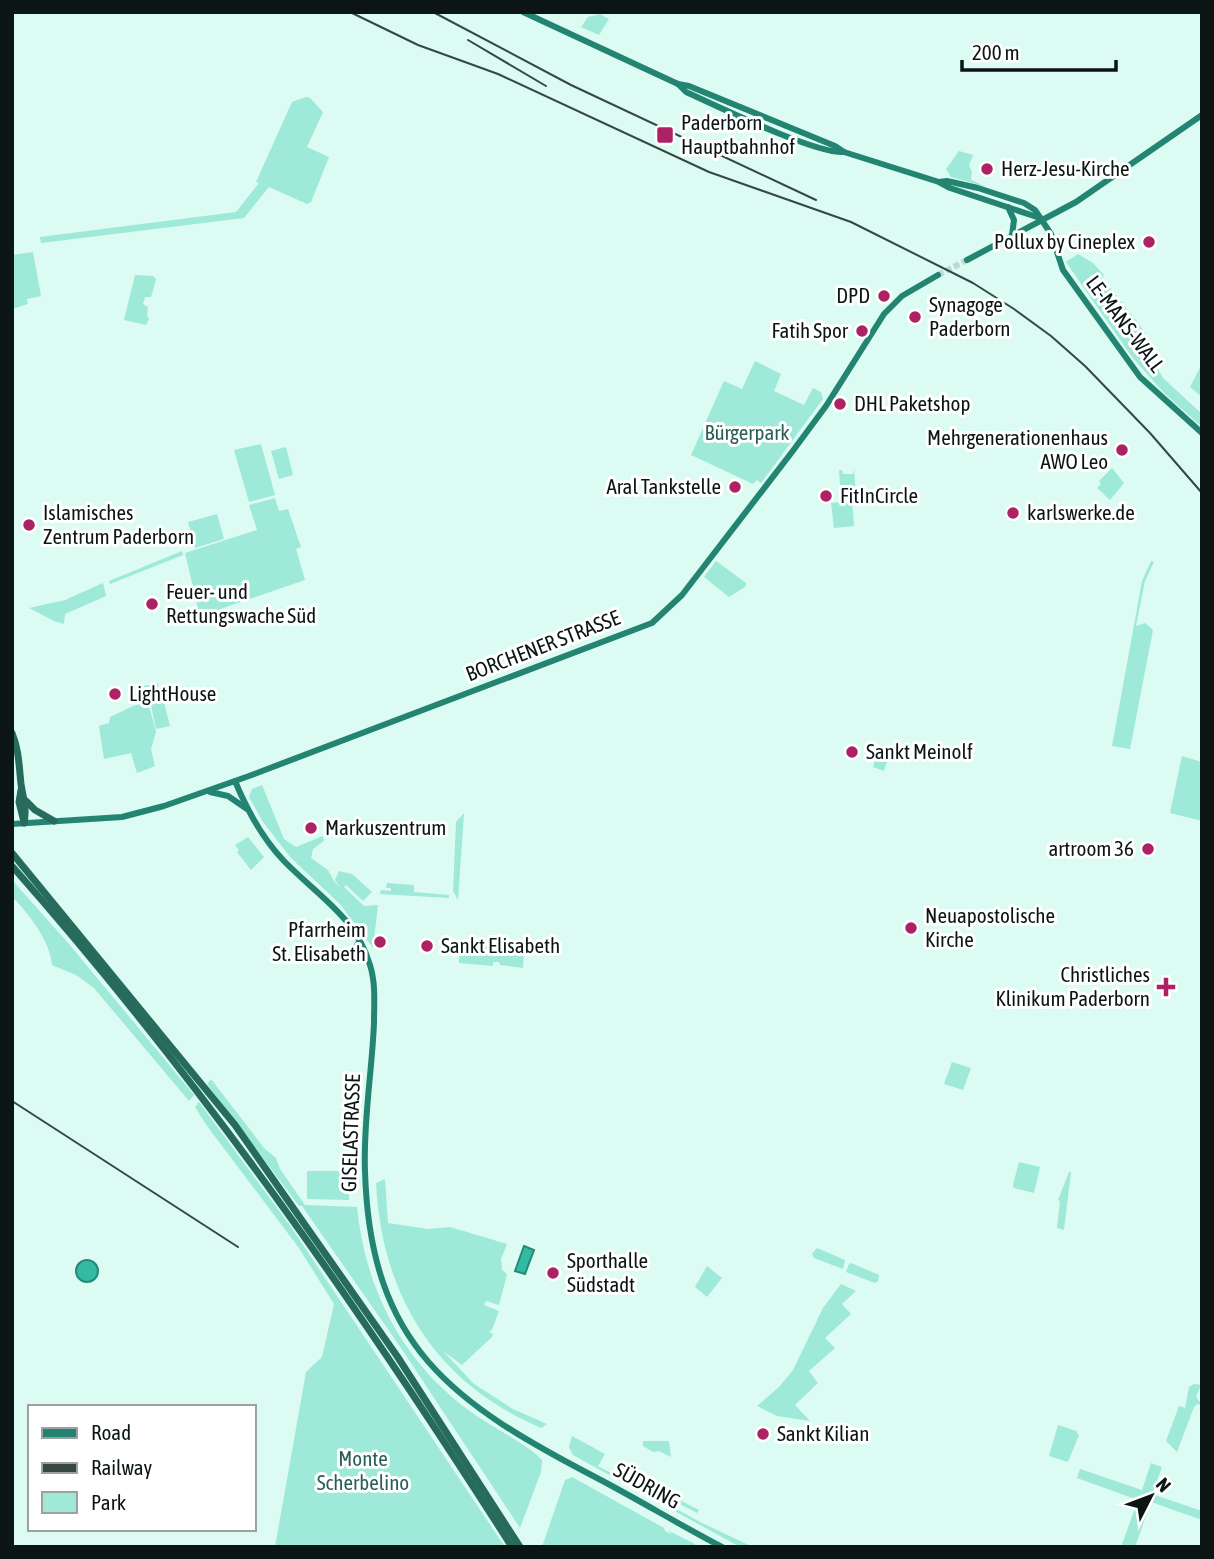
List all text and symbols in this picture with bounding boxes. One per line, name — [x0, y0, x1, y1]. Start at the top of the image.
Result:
scale bar — [962, 28, 1116, 72]
text: 200 m — [972, 40, 1020, 64]
place label: Paderborn Hauptbahnhof — [681, 110, 795, 158]
marker: Paderborn Hauptbahnhof — [655, 125, 675, 145]
place label: Herz-Jesu-Kirche — [1001, 156, 1130, 180]
marker: Herz-Jesu-Kirche — [979, 161, 995, 177]
place label: Pollux by Cineplex — [994, 229, 1136, 253]
marker: Pollux by Cineplex — [1141, 234, 1157, 250]
street label: LE-MANS-WALL — [1082, 270, 1170, 376]
place label: DPD — [836, 283, 870, 307]
marker: DPD — [876, 288, 892, 304]
place label: Synagoge Paderborn — [929, 292, 1011, 340]
marker: Synagoge Paderborn — [907, 309, 923, 325]
place label: Fatih Spor — [771, 318, 849, 342]
marker: Fatih Spor — [854, 323, 870, 339]
place label: DHL Paketshop — [854, 391, 970, 415]
marker: DHL Paketshop — [832, 396, 848, 412]
park label: Bürgerpark — [704, 420, 790, 444]
place label: Mehrgenerationenhaus AWO Leo — [927, 425, 1108, 473]
marker: Mehrgenerationenhaus AWO Leo — [1114, 442, 1130, 458]
place label: Aral Tankstelle — [607, 474, 721, 498]
marker: Aral Tankstelle — [727, 479, 743, 495]
place label: FitInCircle — [840, 483, 918, 507]
marker: FitInCircle — [818, 488, 834, 504]
place label: Islamisches Zentrum Paderborn — [43, 500, 194, 548]
place label: karlswerke.de — [1027, 500, 1135, 524]
marker: karlswerke.de — [1005, 505, 1021, 521]
marker: Islamisches Zentrum Paderborn — [21, 517, 37, 533]
place label: Feuer- und Rettungswache Süd — [166, 579, 316, 627]
marker: Feuer- und Rettungswache Süd — [144, 596, 160, 612]
street label: BORCHENER STRASSE — [462, 605, 623, 686]
place label: LightHouse — [129, 681, 216, 705]
marker: LightHouse — [107, 686, 123, 702]
place label: Sankt Meinolf — [866, 739, 973, 763]
marker: Sankt Meinolf — [844, 744, 860, 760]
place label: Markuszentrum — [325, 815, 446, 839]
marker: Markuszentrum — [303, 820, 319, 836]
place label: artroom 36 — [1049, 836, 1134, 860]
marker: artroom 36 — [1140, 841, 1156, 857]
place label: Neuapostolische Kirche — [925, 903, 1055, 951]
place label: Pfarrheim St. Elisabeth — [272, 917, 366, 965]
marker: Neuapostolische Kirche — [903, 920, 919, 936]
place label: Sankt Elisabeth — [441, 933, 560, 957]
marker: Pfarrheim St. Elisabeth — [372, 934, 388, 950]
marker: Sankt Elisabeth — [419, 938, 435, 954]
place label: Christliches Klinikum Paderborn — [995, 962, 1150, 1010]
marker: Christliches Klinikum Paderborn — [1156, 977, 1176, 997]
street label: GISELASTRASSE — [336, 1073, 364, 1192]
place label: Sporthalle Südstadt — [567, 1248, 648, 1296]
marker: Sporthalle Südstadt — [545, 1265, 561, 1281]
legend — [28, 1405, 256, 1531]
text: Road — [91, 1420, 131, 1444]
place label: Sankt Kilian — [777, 1421, 869, 1445]
marker: Sankt Kilian — [755, 1426, 771, 1442]
park label: Monte Scherbelino — [317, 1446, 409, 1494]
text: Railway — [91, 1455, 153, 1479]
street label: SÜDRING — [610, 1457, 685, 1513]
north arrow — [1116, 1461, 1186, 1531]
text: N — [1152, 1473, 1176, 1496]
text: Park — [91, 1490, 126, 1514]

